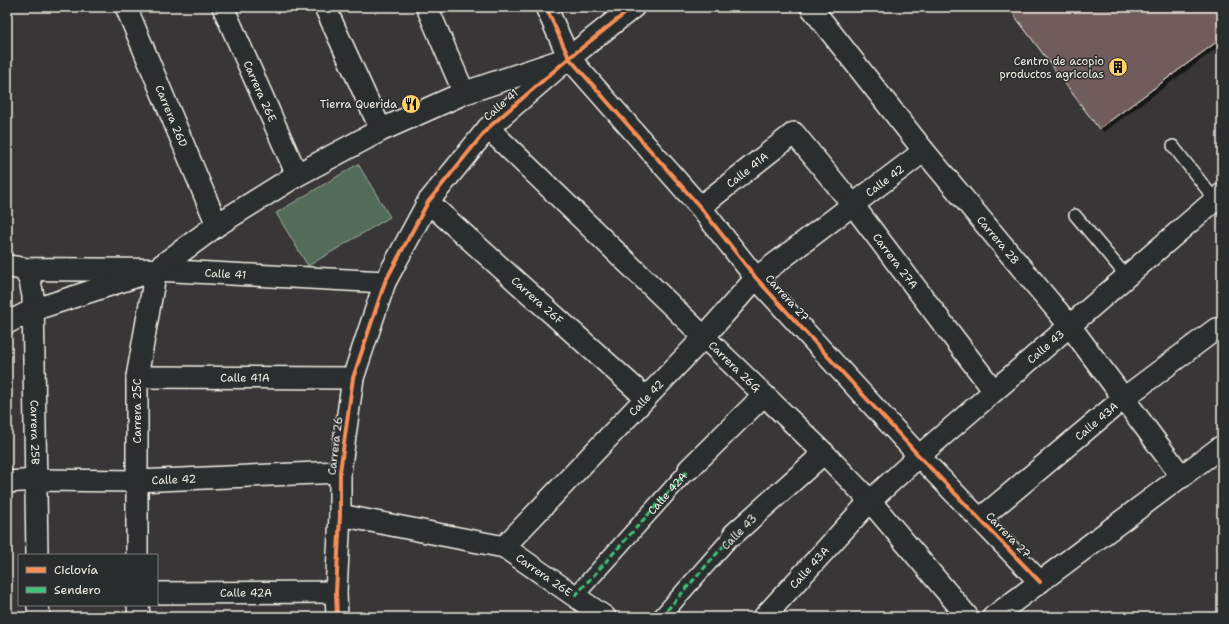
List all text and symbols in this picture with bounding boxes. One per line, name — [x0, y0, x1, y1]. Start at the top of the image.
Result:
place label: Centro de acopio productos agricolas — [1000, 54, 1104, 82]
building icon: Centro de acopio productos agricolas — [1107, 56, 1129, 78]
street label: Carrera 26E — [240, 58, 280, 124]
street label: Carrera 26D — [152, 83, 191, 149]
street label: Calle 41 — [480, 86, 522, 124]
restaurant icon: Tierra Querida — [400, 93, 422, 115]
place label: Tierra Querida — [320, 97, 397, 112]
street label: Calle 41A — [723, 149, 771, 191]
street label: Calle 42 — [862, 161, 907, 200]
street label: Carrera 28 — [974, 213, 1023, 267]
street label: Carrera 27A — [870, 230, 921, 292]
street label: Calle 41 — [204, 265, 247, 282]
street label: Carrera 27 — [762, 271, 812, 325]
street label: Carrera 26F — [508, 273, 567, 328]
street label: Calle 43 — [1024, 326, 1067, 367]
street label: Carrera 26G — [705, 338, 764, 396]
street label: Calle 41A — [220, 370, 270, 385]
street label: Calle 42 — [625, 377, 667, 419]
street label: Carrera 25C — [130, 378, 145, 443]
street label: Calle 43A — [1071, 399, 1121, 444]
street label: Carrera 25B — [27, 400, 43, 465]
street label: Carrera 26 — [324, 416, 346, 476]
street label: Calle 42A — [644, 469, 690, 518]
street label: Calle 42 — [151, 471, 196, 488]
street label: Carrera 27 — [982, 509, 1034, 561]
street label: Calle 43 — [718, 511, 760, 553]
street label: Calle 43A — [786, 543, 832, 592]
street label: Carrera 26E — [513, 550, 576, 600]
legend — [18, 554, 158, 606]
text: Ciclovía — [54, 562, 98, 578]
text: Sendero — [54, 582, 101, 598]
street label: Calle 42A — [220, 585, 272, 600]

